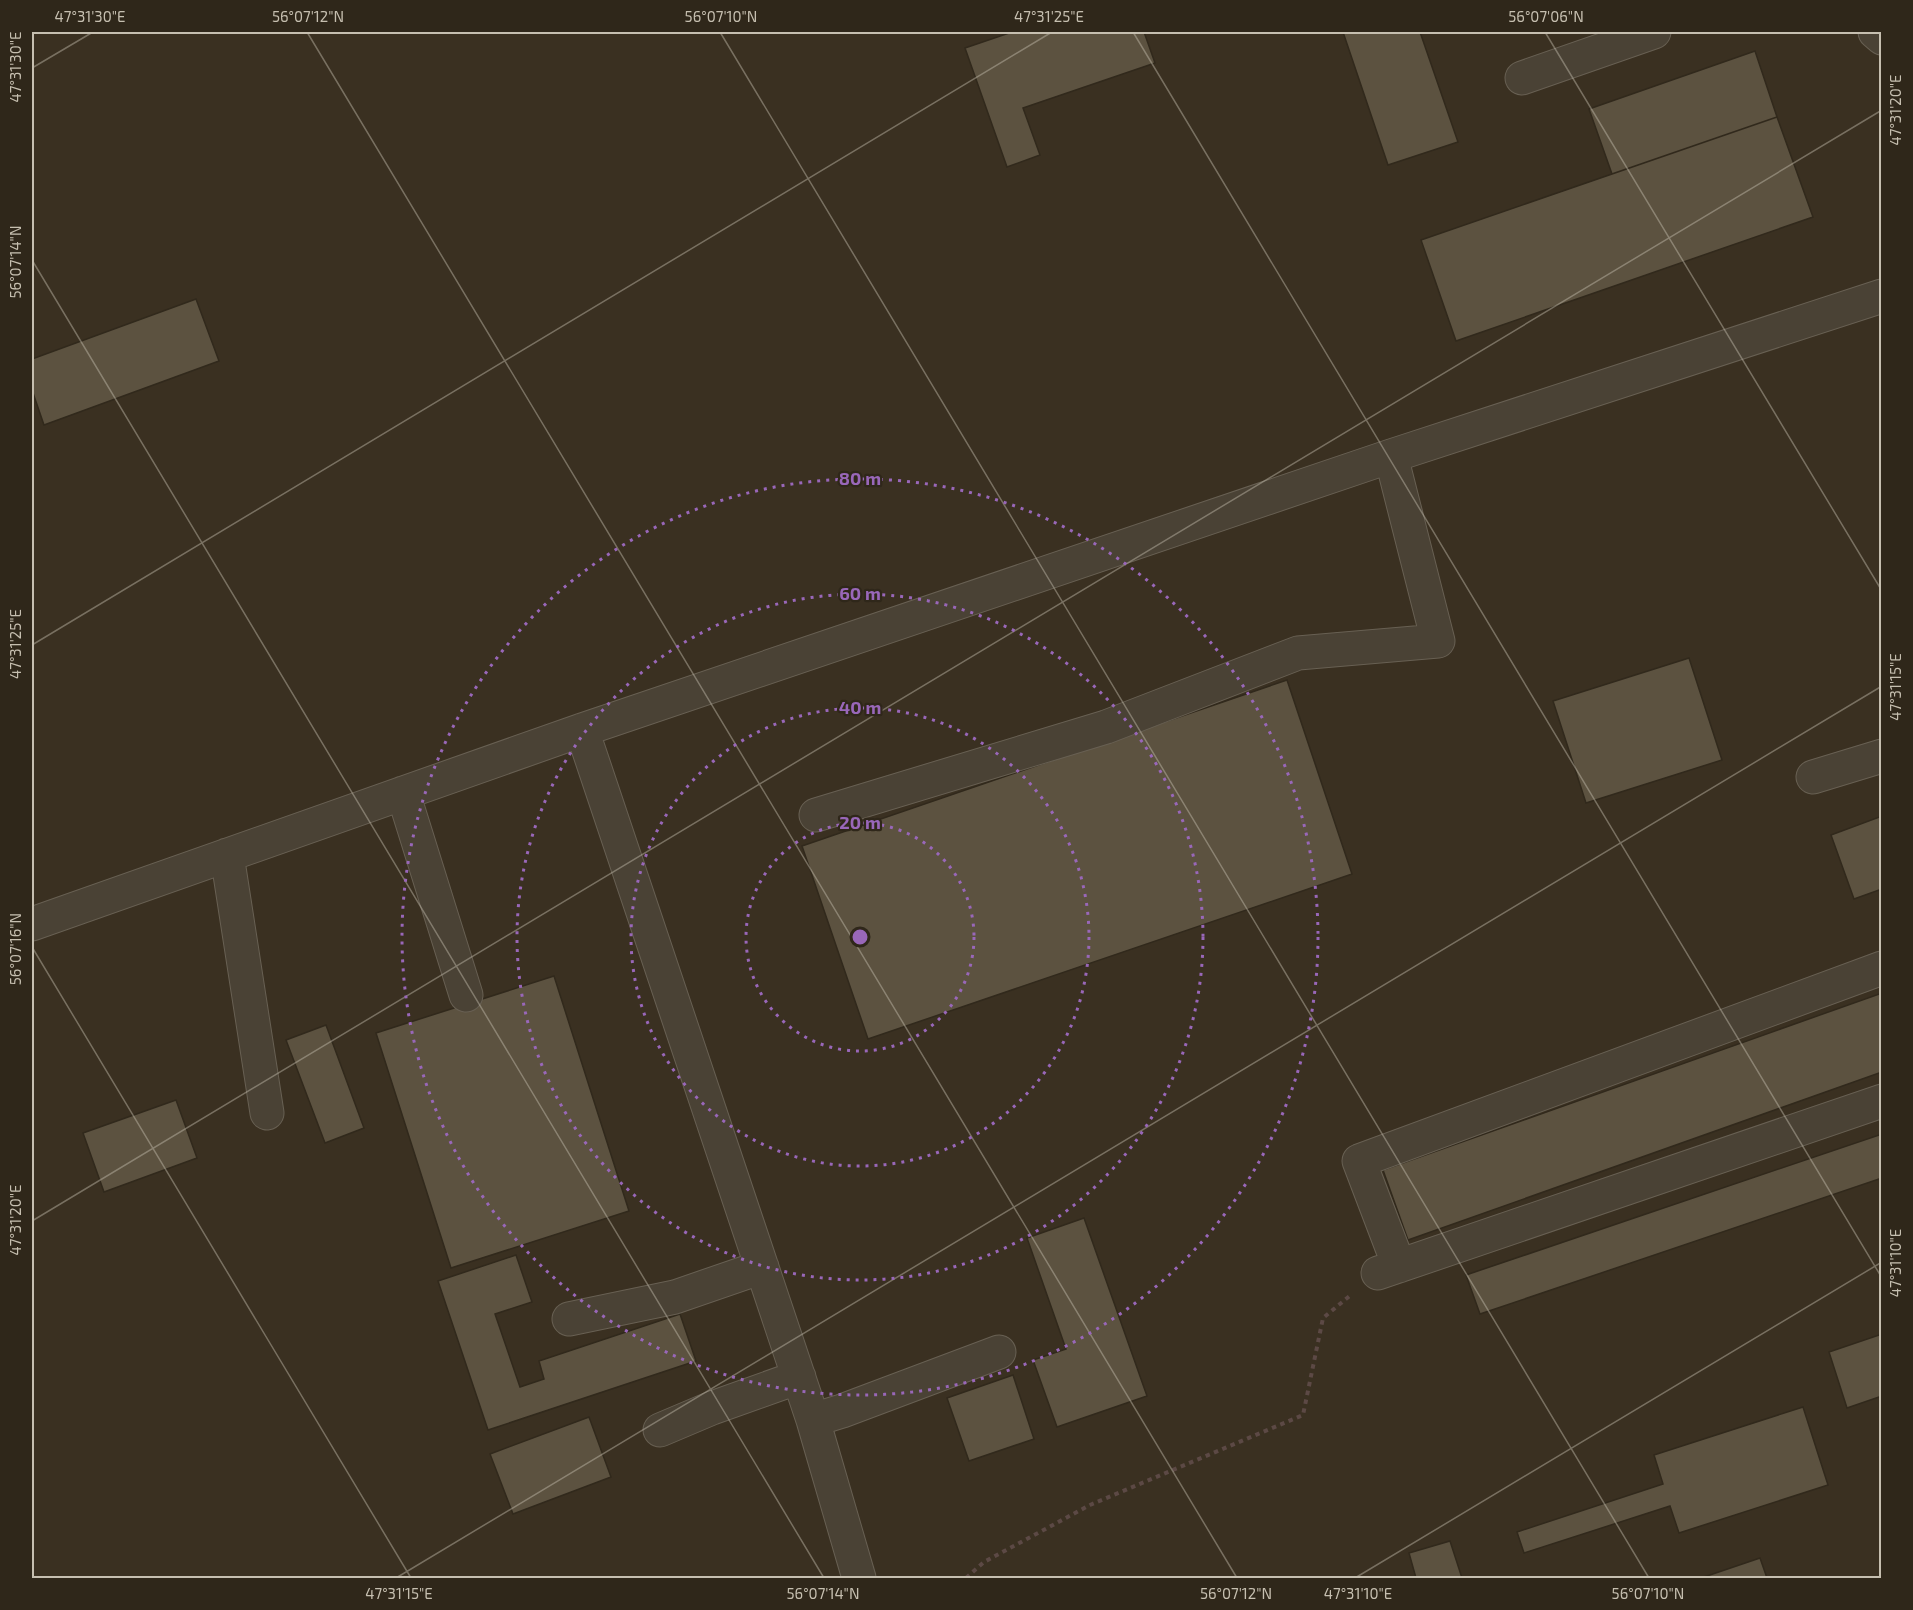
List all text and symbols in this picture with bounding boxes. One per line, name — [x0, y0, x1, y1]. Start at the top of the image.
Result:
text: 47°31'30"E — [55, 7, 125, 25]
text: 56°07'12"N — [272, 7, 344, 25]
text: 56°07'10"N — [685, 7, 757, 25]
text: 47°31'25"E — [1014, 7, 1084, 25]
text: 56°07'06"N — [1508, 7, 1584, 25]
text: 47°31'30"E — [6, 32, 24, 102]
text: 47°31'20"E — [1886, 75, 1904, 145]
text: 56°07'14"N — [6, 226, 24, 298]
text: 80 m — [839, 467, 881, 489]
text: 60 m — [839, 582, 881, 604]
text: 47°31'25"E — [6, 609, 24, 679]
text: 47°31'15"E — [1886, 653, 1904, 721]
text: 40 m — [839, 696, 881, 718]
text: 20 m — [839, 811, 881, 833]
text: 56°07'16"N — [6, 913, 24, 985]
centre of rings — [850, 927, 870, 947]
text: 47°31'20"E — [6, 1185, 24, 1255]
text: 47°31'10"E — [1886, 1229, 1904, 1297]
text: 47°31'15"E — [365, 1584, 433, 1602]
text: 56°07'14"N — [787, 1584, 859, 1602]
text: 56°07'12"N — [1200, 1584, 1272, 1602]
text: 47°31'10"E — [1324, 1584, 1392, 1602]
text: 56°07'10"N — [1612, 1584, 1684, 1602]

